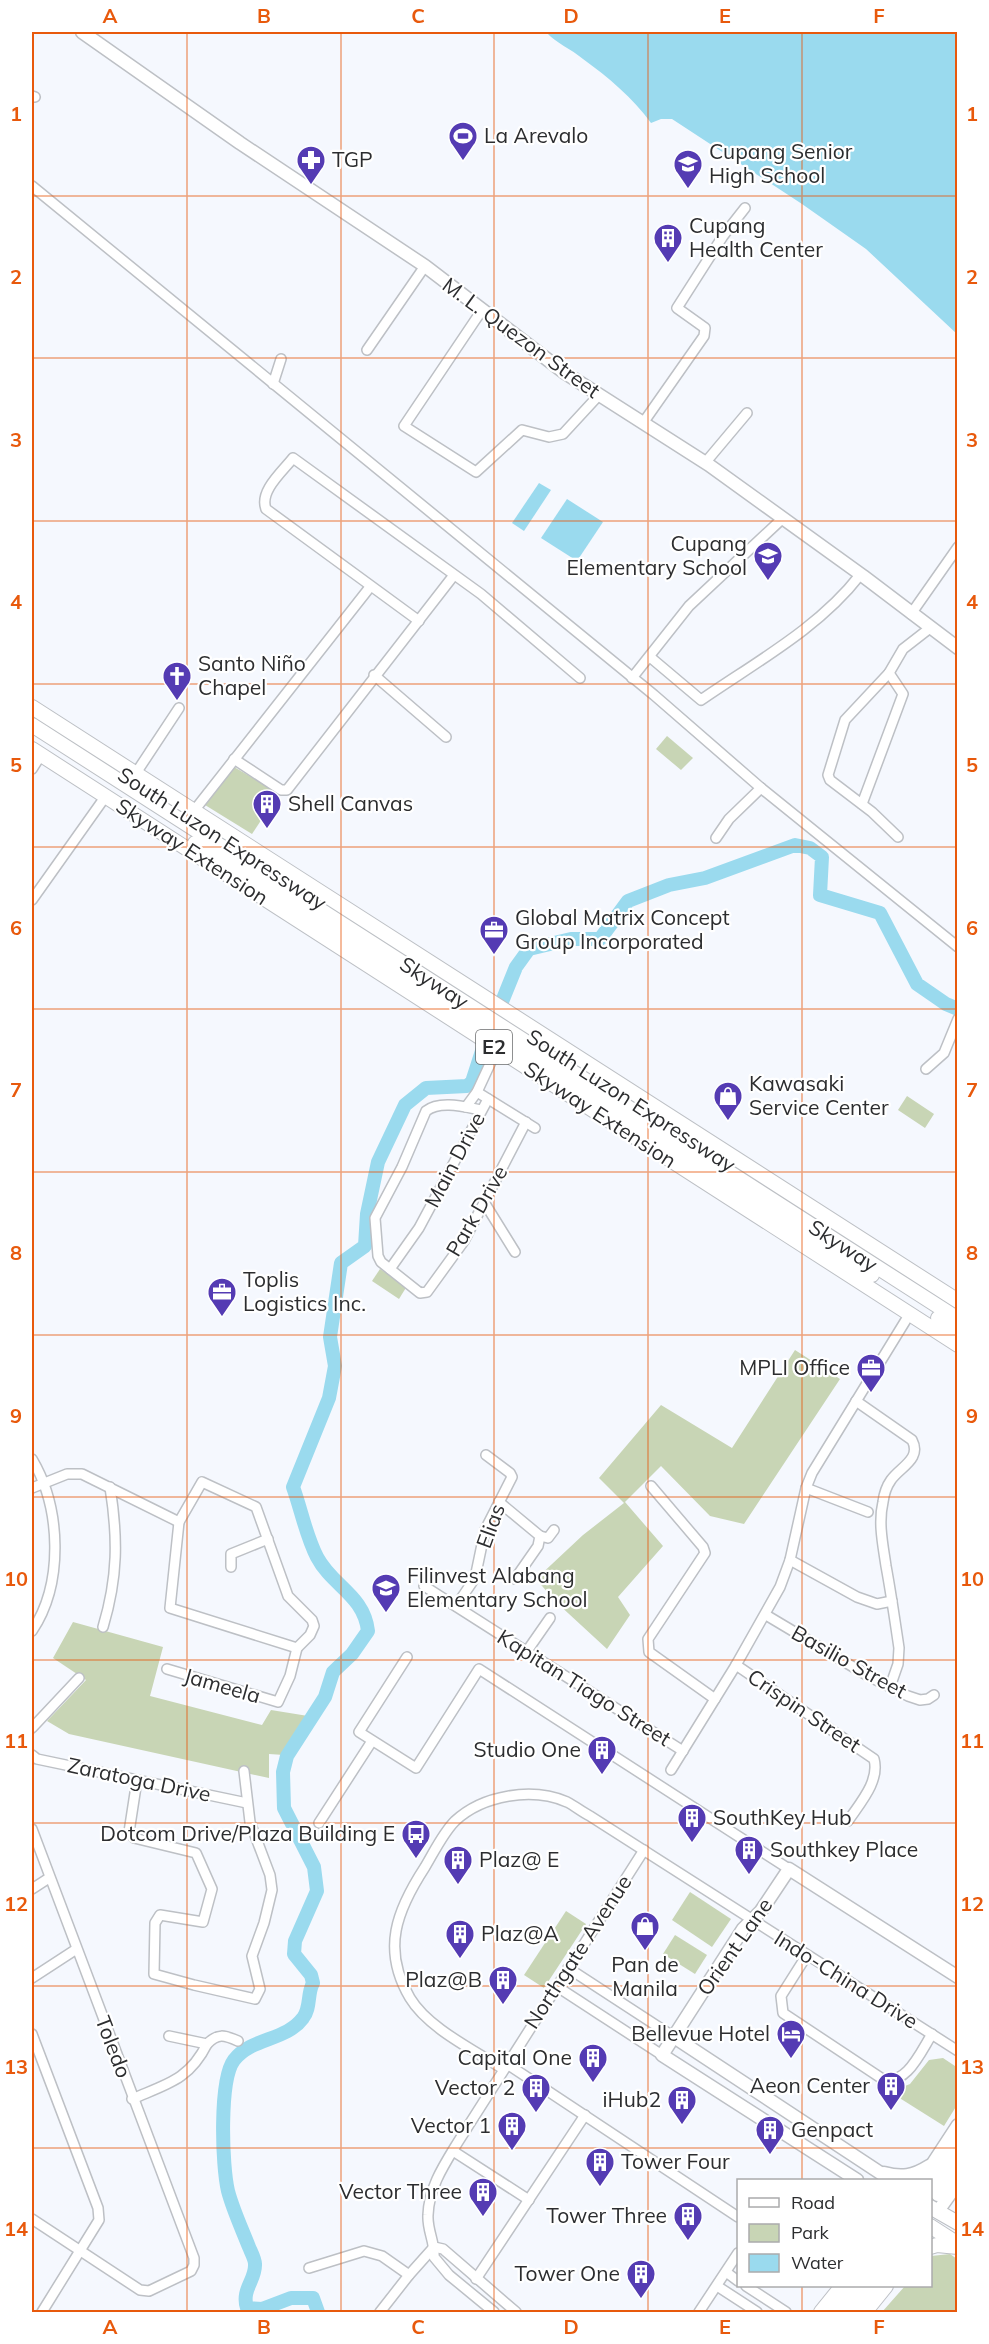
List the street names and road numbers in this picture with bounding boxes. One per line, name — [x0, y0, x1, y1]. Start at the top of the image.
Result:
street label: M. L. Quezon Street — [438, 271, 605, 403]
street label: South Luzon Expressway — [113, 761, 332, 915]
street label: Skyway Extension — [111, 792, 274, 910]
street label: Skyway — [395, 950, 474, 1014]
street label: South Luzon Expressway — [522, 1023, 741, 1177]
road number: E2 — [476, 1030, 512, 1064]
street label: Skyway Extension — [519, 1055, 682, 1173]
street label: Main Drive — [418, 1107, 490, 1212]
street label: Park Drive — [440, 1161, 512, 1260]
street label: Skyway — [804, 1213, 883, 1277]
street label: Elias — [470, 1500, 510, 1551]
street label: Basilio Street — [787, 1619, 912, 1703]
street label: Kapitan Tiago Street — [493, 1623, 676, 1751]
street label: Jameela — [181, 1662, 264, 1708]
street label: Crispin Street — [743, 1663, 866, 1758]
street label: Zaratoga Drive — [65, 1751, 213, 1807]
street label: Northgate Avenue — [518, 1870, 637, 2033]
street label: Orient Lane — [691, 1893, 777, 2000]
street label: Indo-China Drive — [770, 1925, 923, 2034]
street label: Toledo — [90, 2012, 138, 2081]

